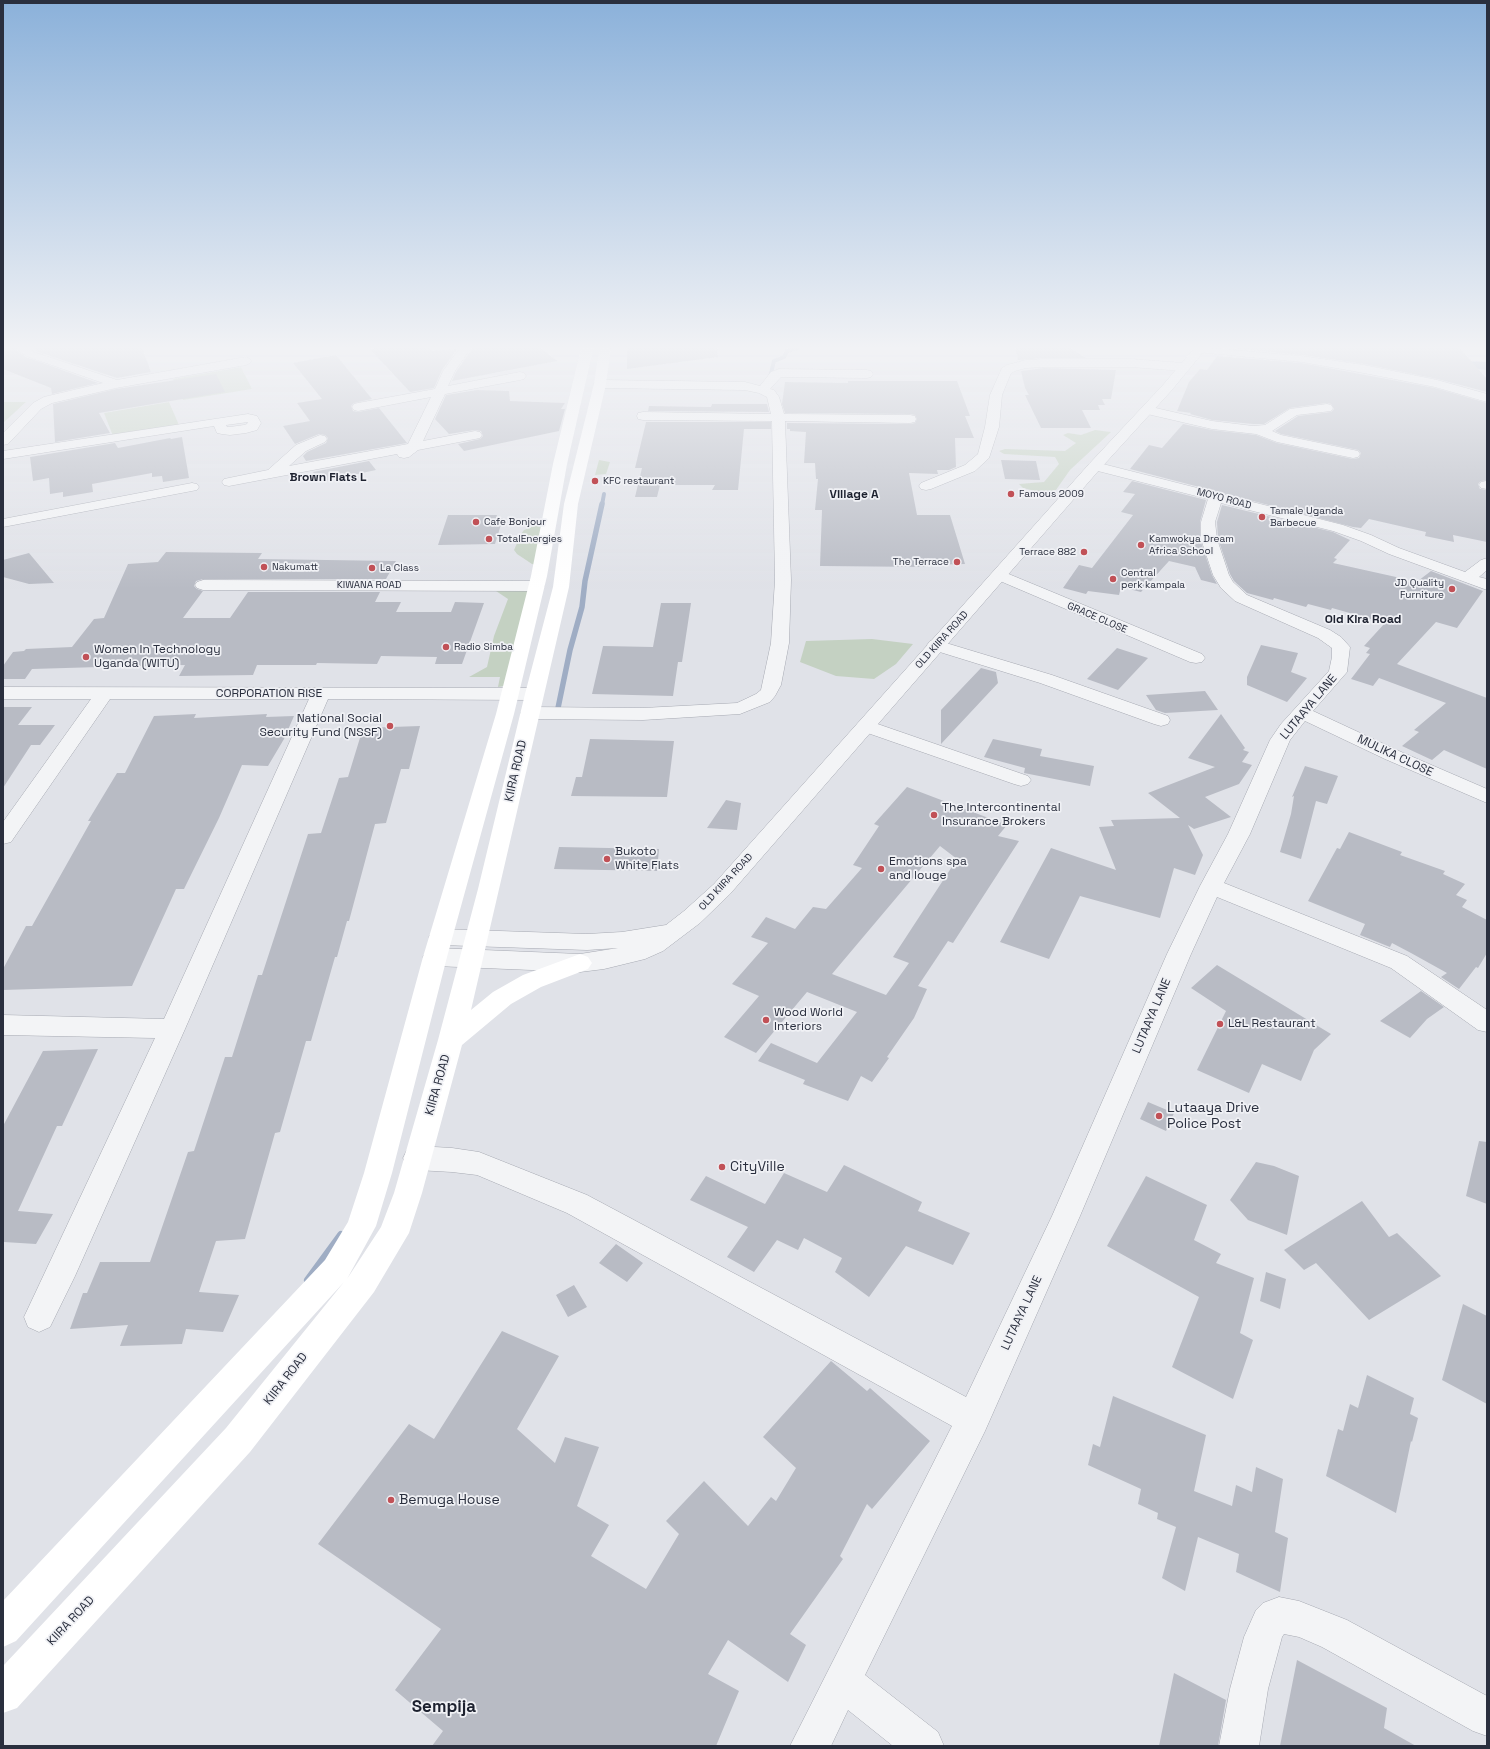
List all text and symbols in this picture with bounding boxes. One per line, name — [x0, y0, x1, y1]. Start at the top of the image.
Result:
district label: Brown Flats L — [289, 471, 367, 485]
place label: KFC restaurant — [603, 475, 674, 487]
marker: KFC restaurant — [590, 476, 600, 486]
street label: MOYO ROAD — [1195, 486, 1253, 512]
district label: Village A — [829, 488, 879, 502]
place label: Famous 2009 — [1019, 488, 1084, 500]
marker: Famous 2009 — [1006, 489, 1016, 499]
place label: Tamale Uganda Barbecue — [1270, 505, 1343, 528]
marker: Tamale Uganda Barbecue — [1257, 512, 1267, 522]
place label: Cafe Bonjour — [484, 516, 546, 528]
marker: Cafe Bonjour — [471, 517, 481, 527]
place label: TotalEnergies — [497, 533, 562, 545]
place label: Kamwokya Dream Africa School — [1149, 533, 1234, 556]
marker: TotalEnergies — [484, 534, 494, 544]
marker: Kamwokya Dream Africa School — [1136, 540, 1146, 550]
place label: Terrace 882 — [1019, 546, 1076, 558]
marker: Terrace 882 — [1079, 547, 1089, 557]
place label: The Terrace — [893, 556, 949, 568]
marker: The Terrace — [952, 557, 962, 567]
place label: Nakumatt — [272, 561, 318, 573]
marker: Nakumatt — [259, 562, 269, 572]
place label: La Class — [380, 562, 419, 574]
marker: La Class — [367, 563, 377, 573]
place label: Central perk kampala — [1121, 567, 1185, 590]
marker: Central perk kampala — [1108, 574, 1118, 584]
place label: JD Quality Furniture — [1395, 577, 1444, 600]
street label: KIWANA ROAD — [337, 579, 401, 591]
marker: JD Quality Furniture — [1447, 584, 1457, 594]
street label: GRACE CLOSE — [1065, 600, 1129, 636]
street label: OLD KIIRA ROAD — [913, 609, 971, 671]
district label: Old Kira Road — [1325, 613, 1401, 627]
place label: Radio Simba — [454, 641, 513, 653]
marker: Radio Simba — [441, 642, 451, 652]
place label: Women In Technology Uganda (WITU) — [94, 643, 221, 671]
marker: Women In Technology Uganda (WITU) — [81, 652, 91, 662]
street label: LUTAAYA LANE — [1278, 671, 1340, 743]
street label: CORPORATION RISE — [216, 687, 322, 701]
place label: National Social Security Fund (NSSF) — [259, 712, 382, 740]
marker: National Social Security Fund (NSSF) — [385, 721, 395, 731]
street label: MULIKA CLOSE — [1355, 732, 1435, 780]
street label: KIIRA ROAD — [502, 739, 530, 803]
place label: The Intercontinental Insurance Brokers — [942, 801, 1061, 829]
marker: The Intercontinental Insurance Brokers — [929, 810, 939, 820]
place label: Bukoto White Flats — [615, 845, 679, 873]
street label: OLD KIIRA ROAD — [697, 851, 755, 913]
marker: Bukoto White Flats — [602, 854, 612, 864]
place label: Emotions spa and louge — [889, 855, 967, 883]
marker: Emotions spa and louge — [876, 864, 886, 874]
street label: LUTAAYA LANE — [1130, 976, 1174, 1056]
place label: Wood World Interiors — [774, 1006, 843, 1034]
marker: Wood World Interiors — [761, 1015, 771, 1025]
place label: L&L Restaurant — [1228, 1017, 1316, 1031]
marker: L&L Restaurant — [1215, 1019, 1225, 1029]
street label: KIIRA ROAD — [422, 1053, 454, 1117]
place label: Lutaaya Drive Police Post — [1167, 1100, 1259, 1132]
marker: Lutaaya Drive Police Post — [1154, 1111, 1164, 1121]
place label: CityVille — [730, 1159, 785, 1175]
marker: CityVille — [717, 1162, 727, 1172]
street label: LUTAAYA LANE — [998, 1273, 1046, 1353]
street label: KIIRA ROAD — [261, 1350, 311, 1408]
place label: Bemuga House — [399, 1492, 500, 1508]
marker: Bemuga House — [386, 1495, 396, 1505]
street label: KIIRA ROAD — [44, 1593, 98, 1649]
district label: Sempija — [412, 1697, 476, 1717]

